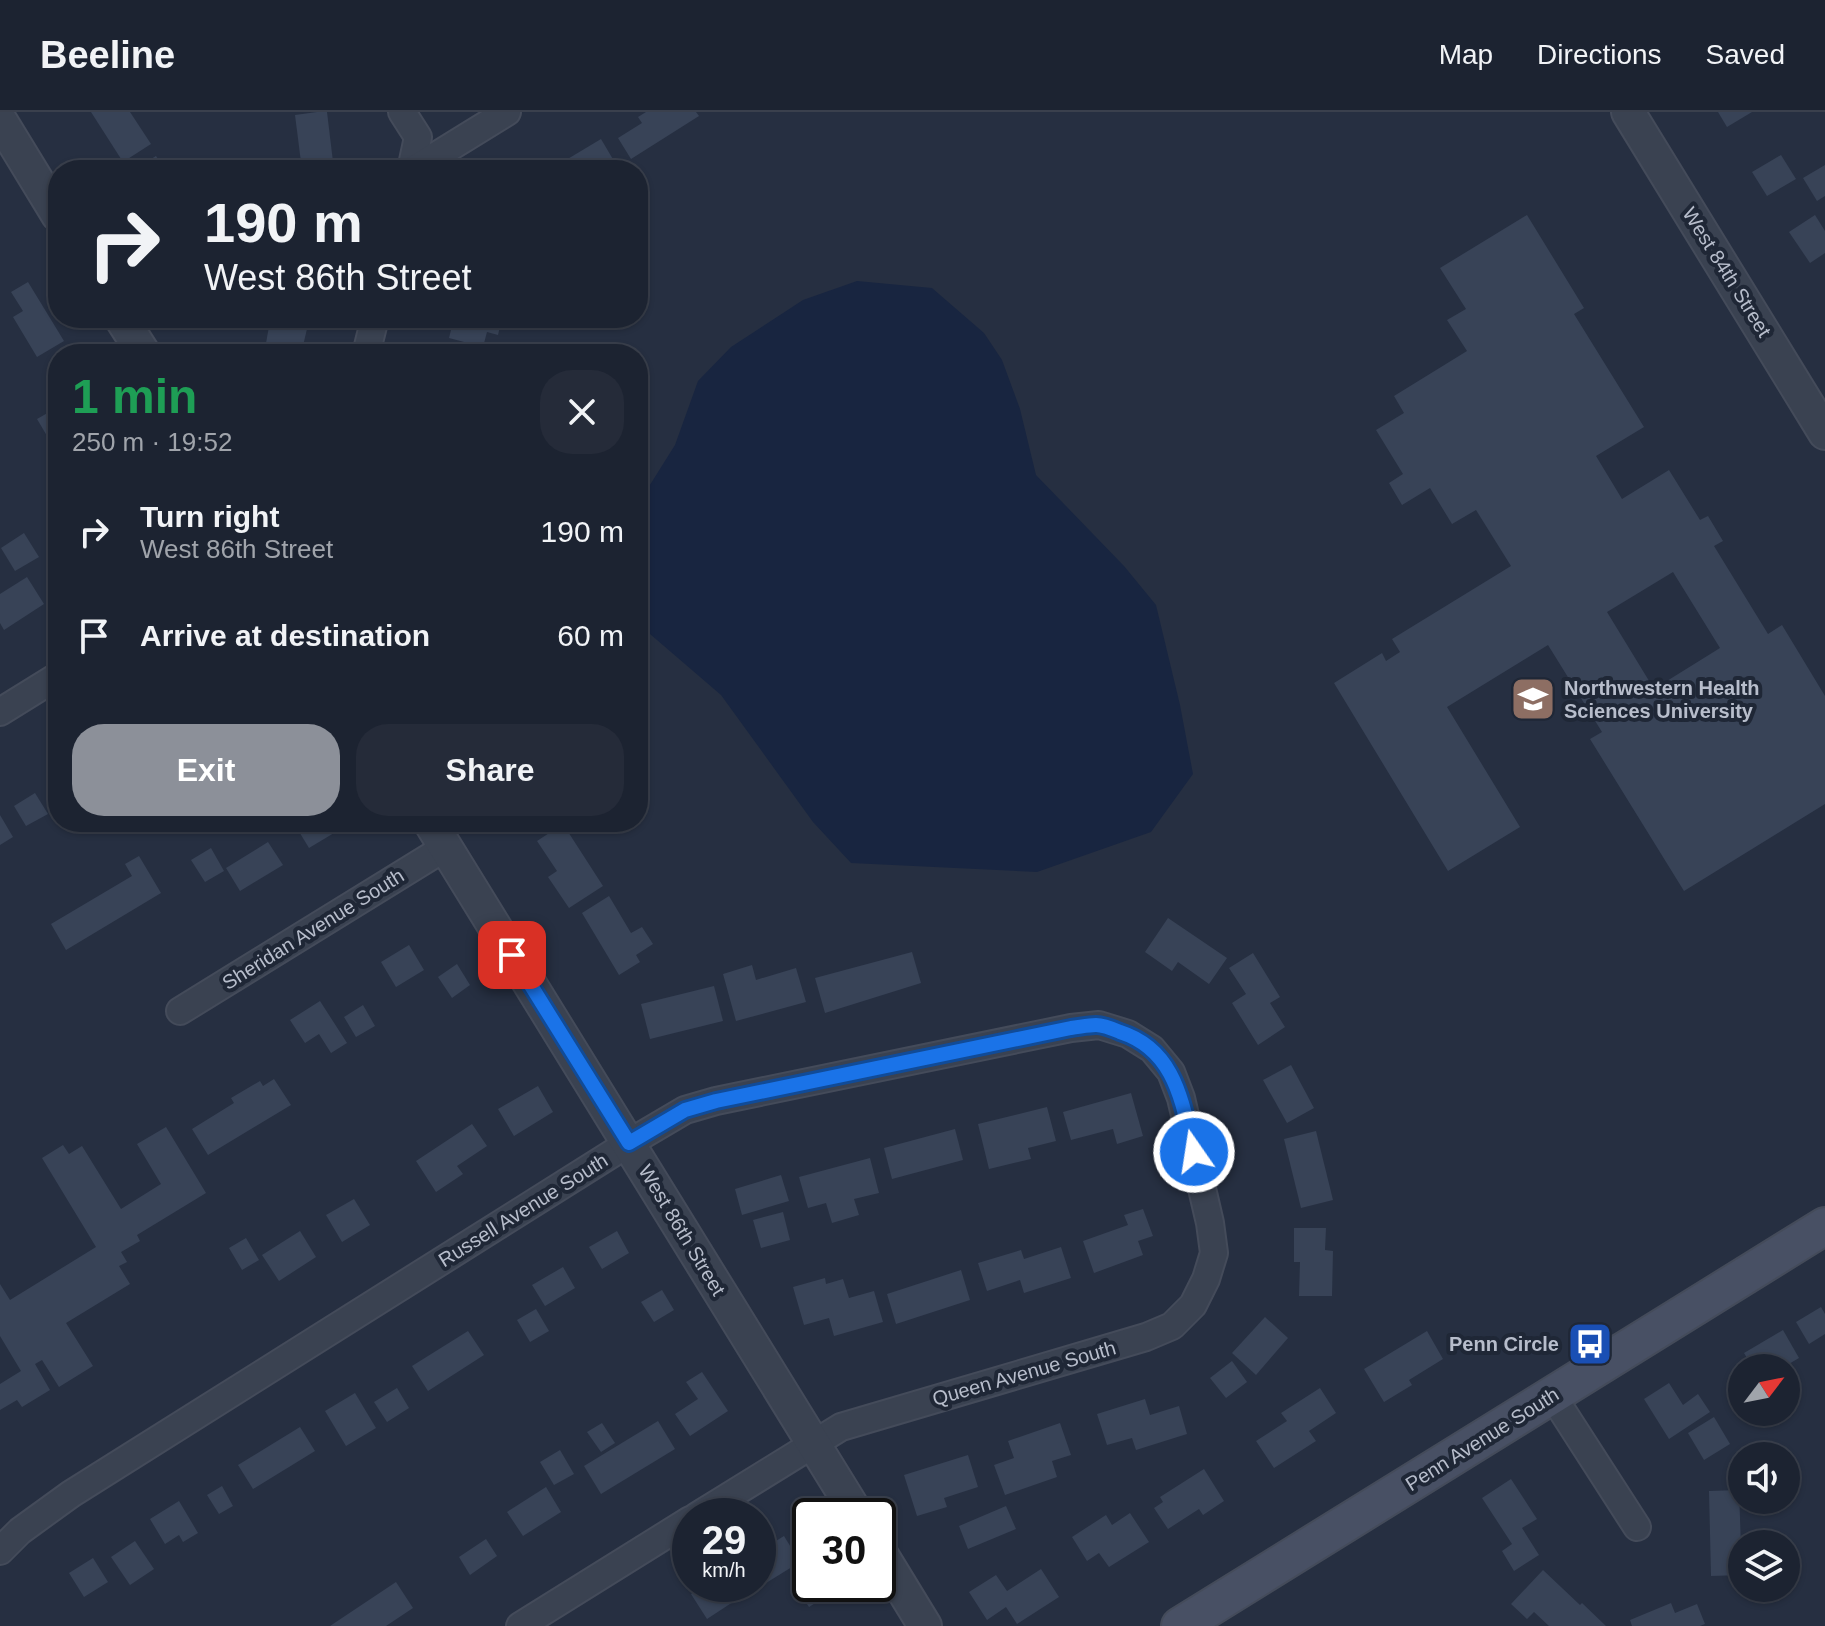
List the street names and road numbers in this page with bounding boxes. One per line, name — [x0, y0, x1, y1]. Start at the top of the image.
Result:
street label: West 84th Street — [1678, 203, 1776, 341]
street label: Sheridan Avenue South — [218, 864, 408, 994]
street label: Russell Avenue South — [434, 1149, 612, 1271]
street label: West 86th Street — [634, 1161, 730, 1300]
street label: Queen Avenue South — [930, 1336, 1118, 1410]
street label: Penn Avenue South — [1401, 1383, 1563, 1495]

